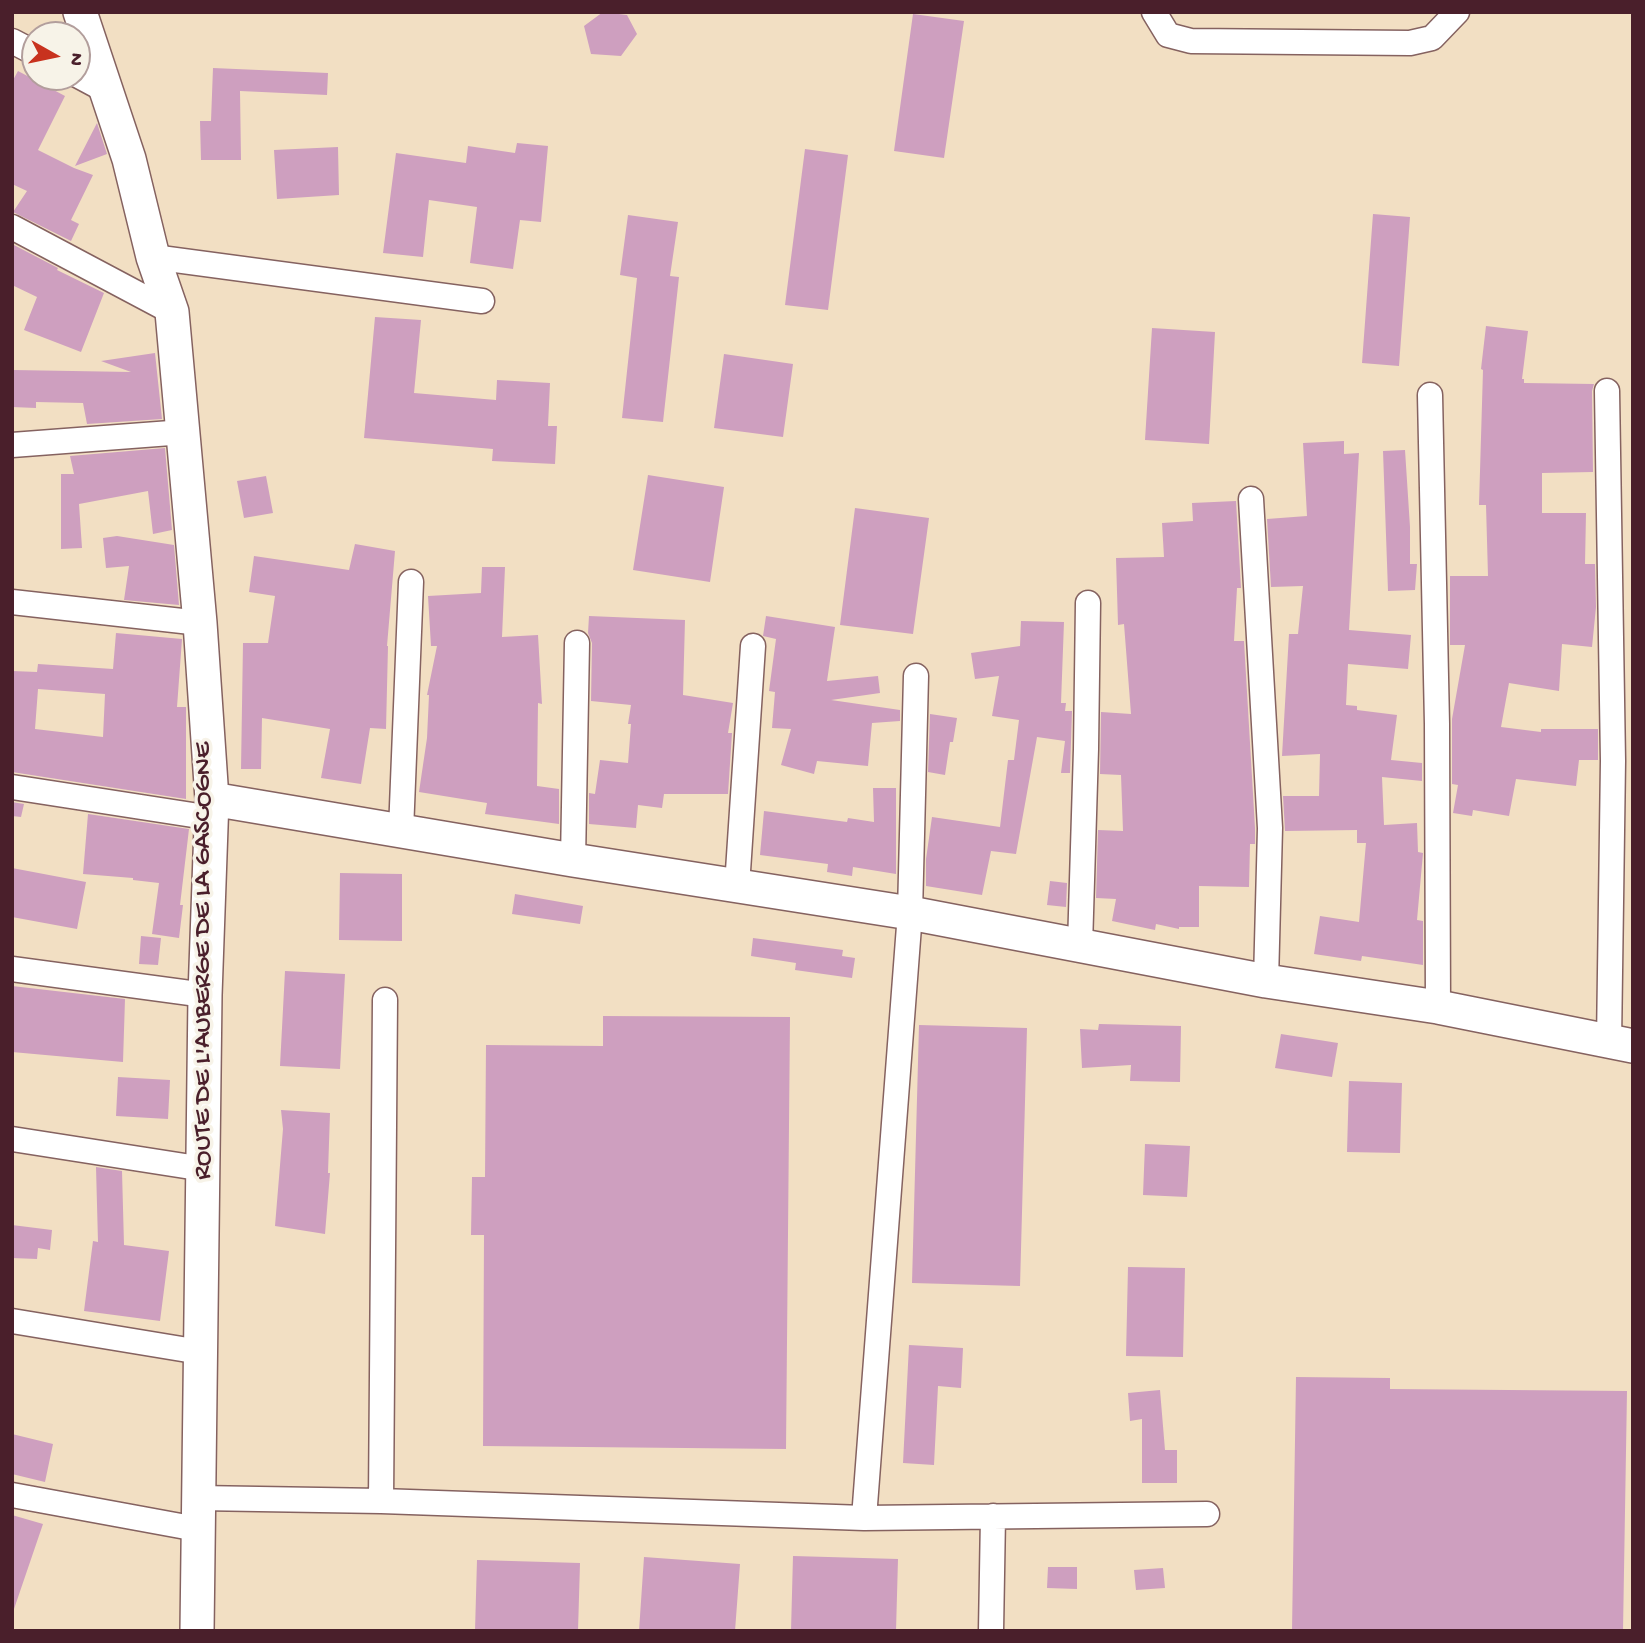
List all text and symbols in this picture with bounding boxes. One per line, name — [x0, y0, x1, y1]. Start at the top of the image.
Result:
north arrow — [21, 21, 91, 91]
text: N — [63, 51, 88, 67]
street label: ROUTE DE L'AUBERGE DE LA GASCOGNE — [189, 742, 221, 1180]

